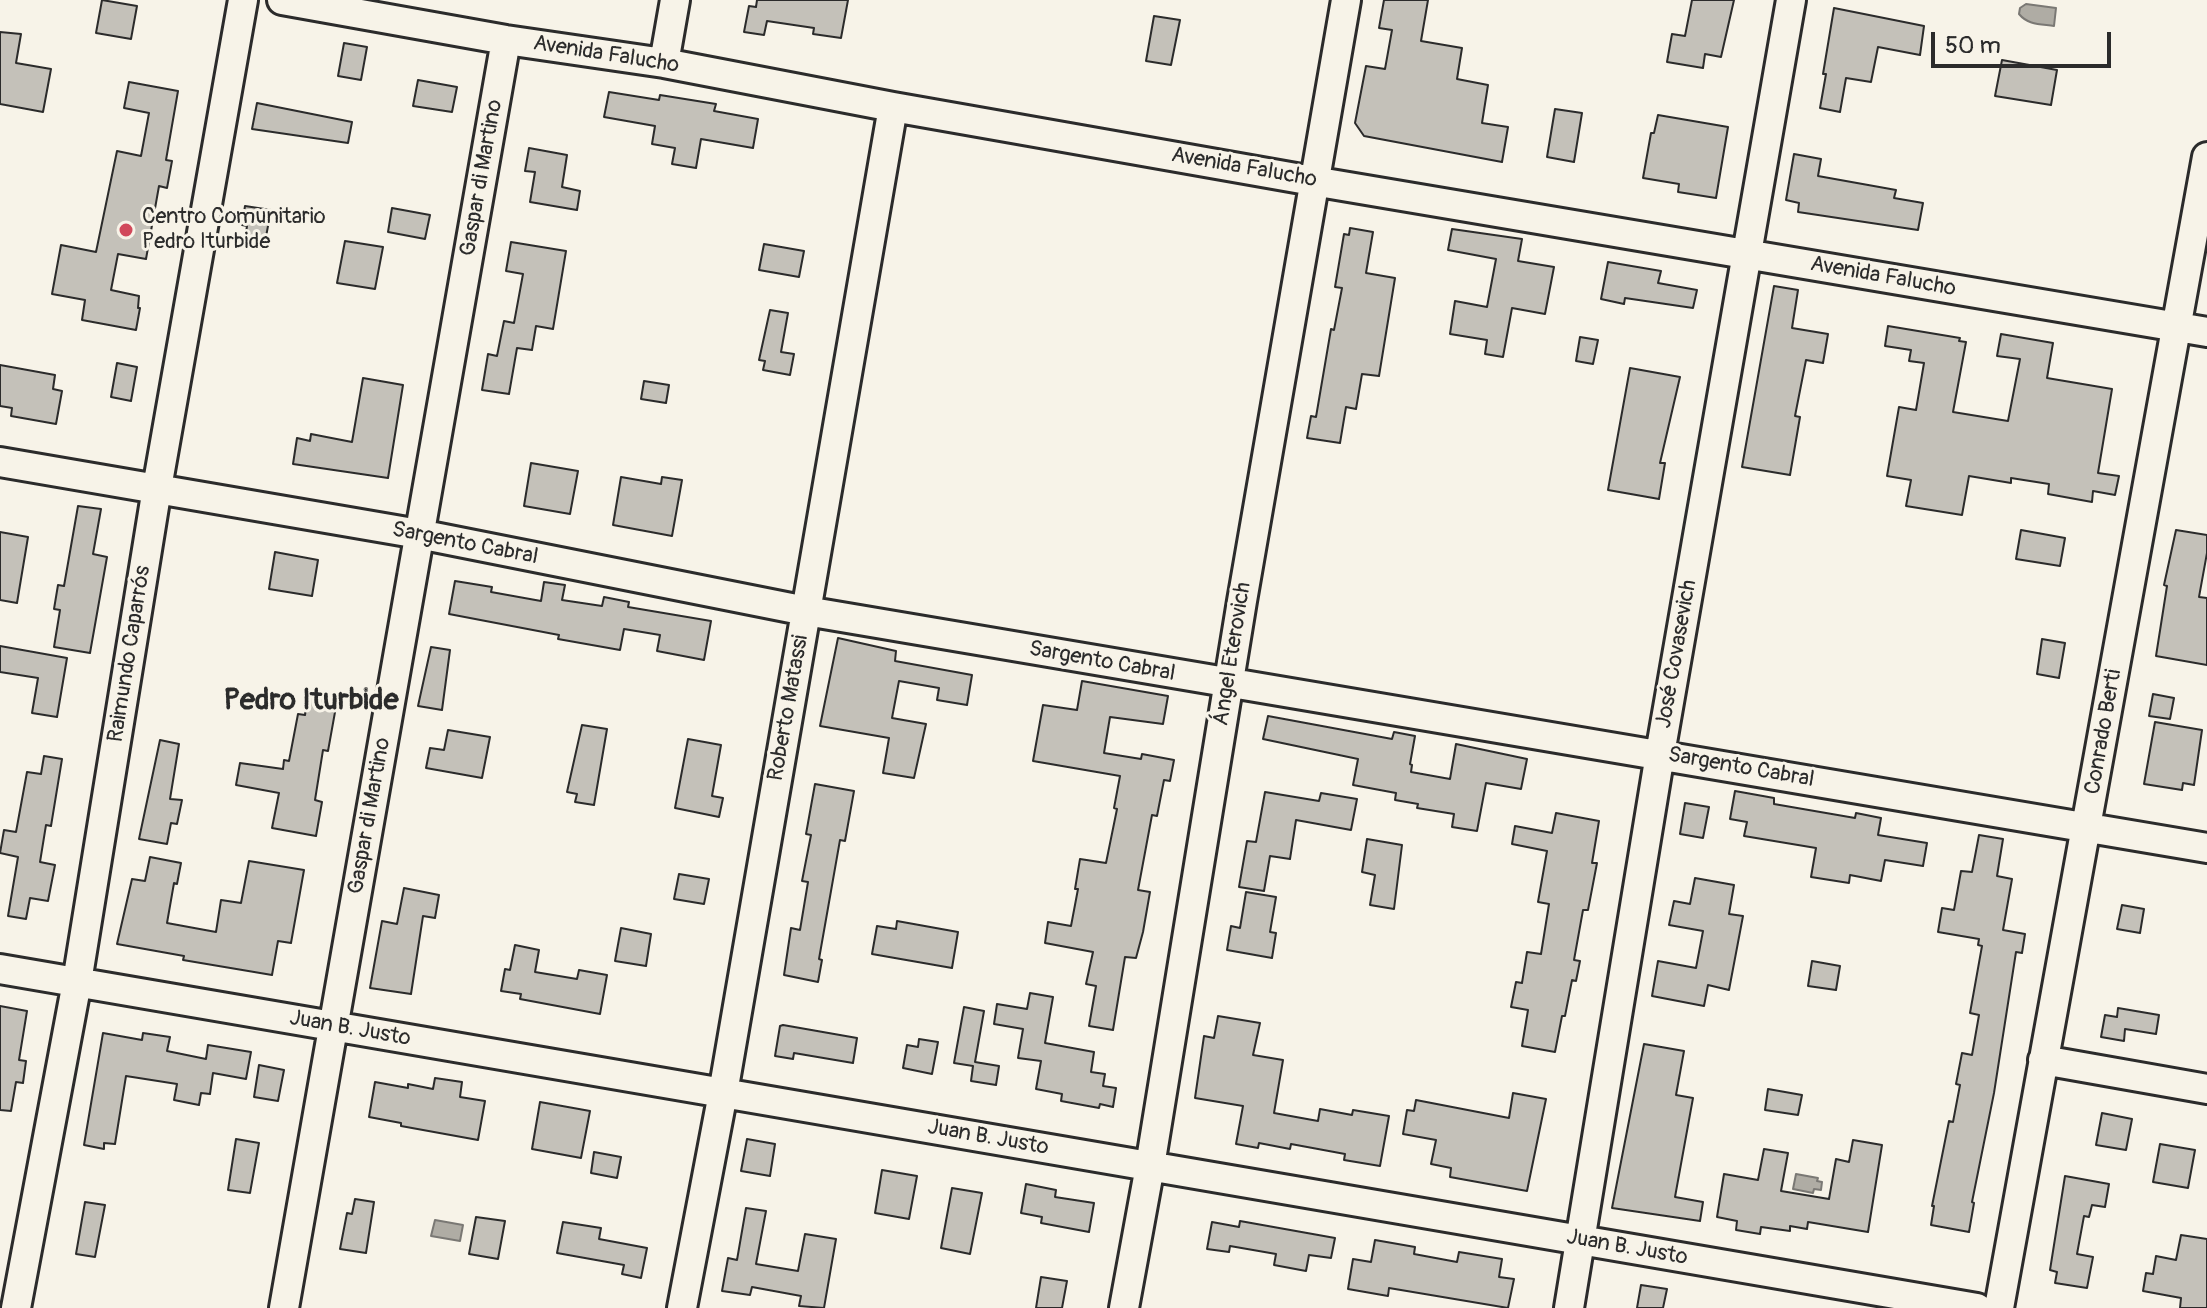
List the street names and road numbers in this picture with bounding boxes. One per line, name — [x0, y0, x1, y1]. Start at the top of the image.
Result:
street label: Avenida Falucho — [531, 30, 681, 80]
street label: Gaspar di Martino — [455, 98, 509, 258]
street label: Avenida Falucho — [1169, 142, 1319, 194]
street label: Avenida Falucho — [1808, 251, 1958, 303]
street label: Sargento Cabral — [390, 517, 540, 571]
street label: Raimundo Caparrós — [103, 564, 157, 744]
street label: José Covasevich — [1651, 578, 1703, 730]
street label: Ángel Eterovich — [1209, 580, 1257, 728]
street label: Roberto Matassi — [763, 633, 815, 783]
street label: Sargento Cabral — [1027, 636, 1177, 688]
street label: Conrado Berti — [2080, 667, 2128, 797]
street label: Gaspar di Martino — [343, 736, 397, 896]
street label: Sargento Cabral — [1666, 742, 1816, 794]
street label: Juan B. Justo — [287, 1005, 413, 1053]
street label: Juan B. Justo — [925, 1114, 1051, 1162]
street label: Juan B. Justo — [1564, 1224, 1690, 1272]

